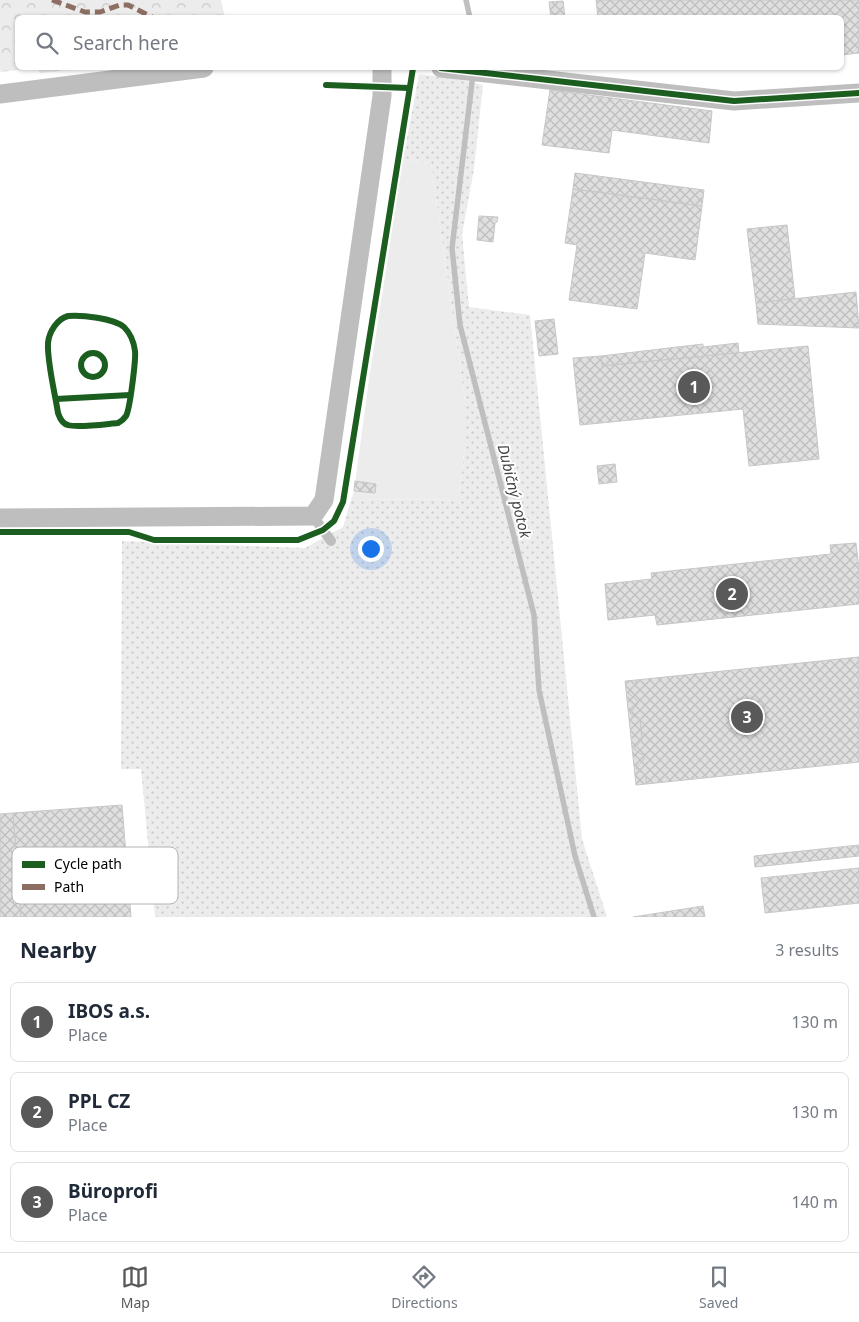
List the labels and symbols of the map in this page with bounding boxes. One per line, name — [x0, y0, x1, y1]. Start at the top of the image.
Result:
pin: 1 — [678, 368, 710, 406]
water label: Dubičný potok — [494, 442, 536, 540]
your location — [358, 536, 384, 562]
pin: 2 — [716, 575, 748, 613]
pin: 3 — [731, 698, 763, 736]
legend — [12, 847, 178, 904]
text: Cycle path — [54, 854, 122, 873]
text: Path — [54, 877, 84, 896]

